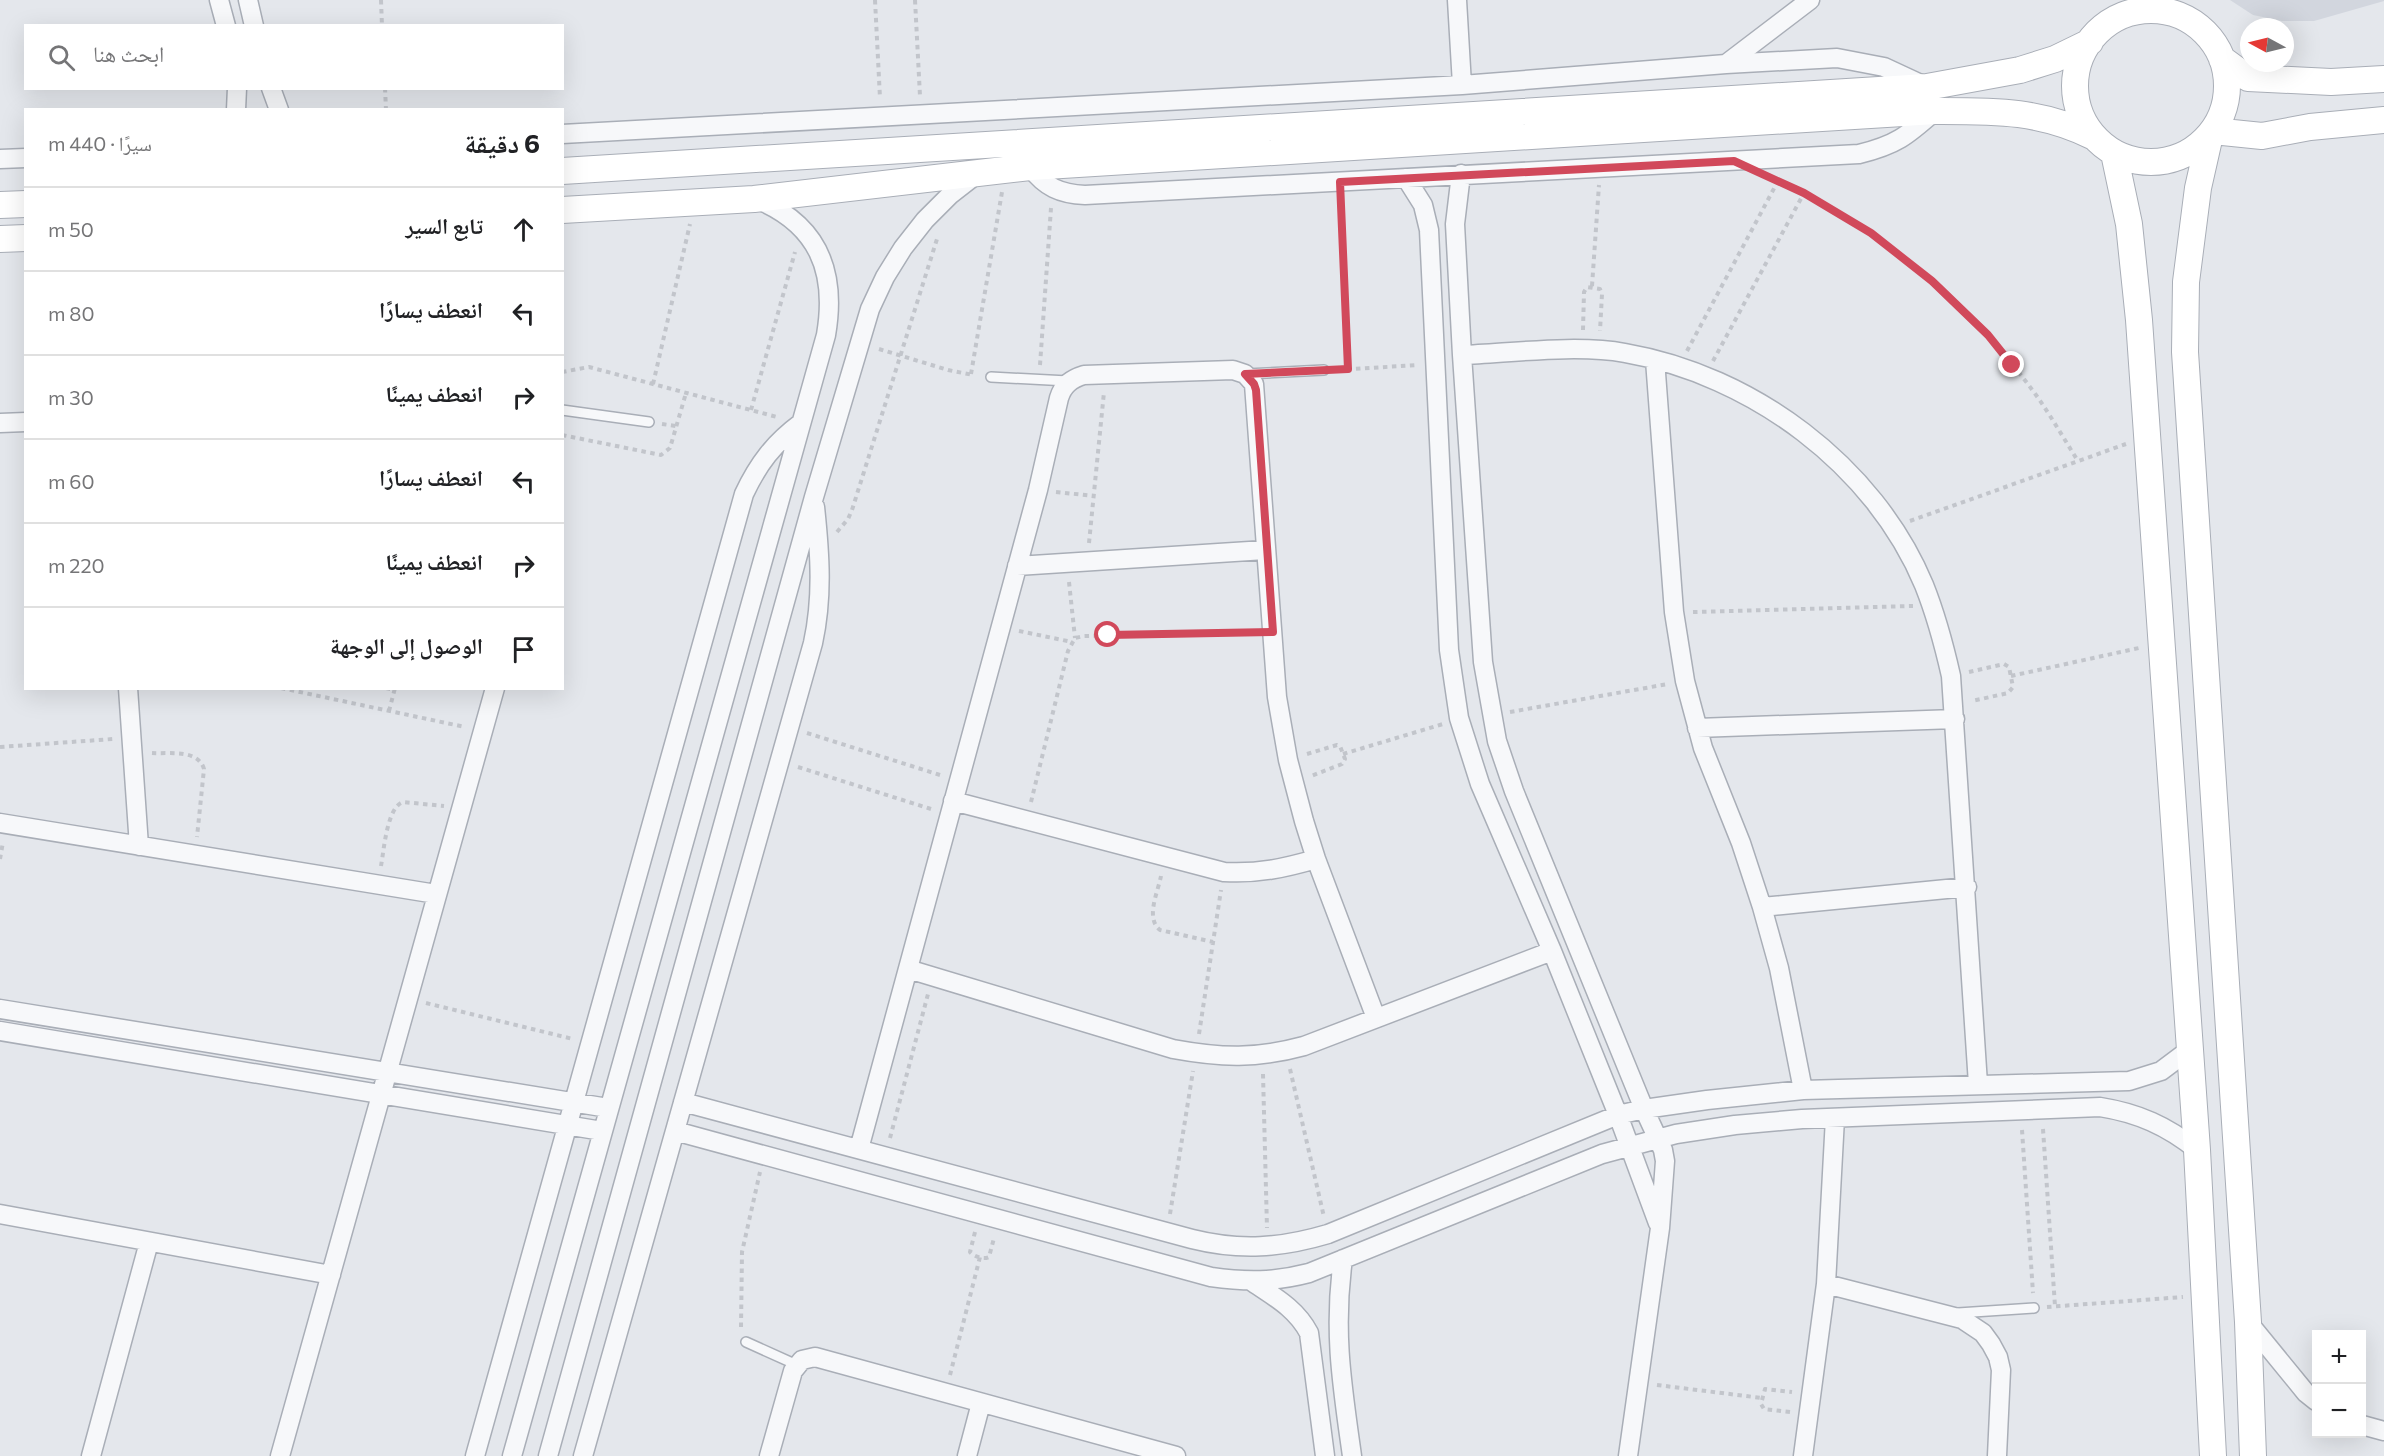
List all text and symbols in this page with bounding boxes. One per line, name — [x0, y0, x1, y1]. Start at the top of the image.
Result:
north arrow — [2240, 18, 2294, 72]
search box — [24, 24, 564, 90]
text: ابحث هنا — [93, 40, 164, 67]
icon: search — [45, 41, 78, 74]
text: 6 دقيقة — [464, 127, 540, 158]
text: سيرًا · 440 m — [48, 131, 152, 155]
text: تابع السير — [405, 212, 483, 239]
icon: ahead — [507, 213, 540, 246]
text: 50 m — [48, 217, 94, 241]
text: انعطف يسارًا — [379, 296, 483, 323]
icon: left — [507, 297, 540, 330]
text: 80 m — [48, 301, 95, 325]
route end — [1998, 351, 2024, 377]
text: انعطف يمينًا — [385, 380, 483, 407]
icon: right — [507, 381, 540, 414]
text: 30 m — [48, 385, 94, 409]
text: انعطف يسارًا — [379, 464, 483, 491]
icon: left — [507, 465, 540, 498]
text: 60 m — [48, 469, 95, 493]
text: انعطف يمينًا — [385, 548, 483, 575]
icon: right — [507, 549, 540, 582]
text: 220 m — [48, 553, 104, 577]
route start — [1094, 621, 1120, 647]
text: الوصول إلى الوجهة — [330, 632, 483, 659]
icon: arrive — [507, 633, 540, 666]
map controls — [2312, 1330, 2366, 1438]
button: + — [2312, 1330, 2366, 1384]
button: − — [2312, 1384, 2366, 1438]

